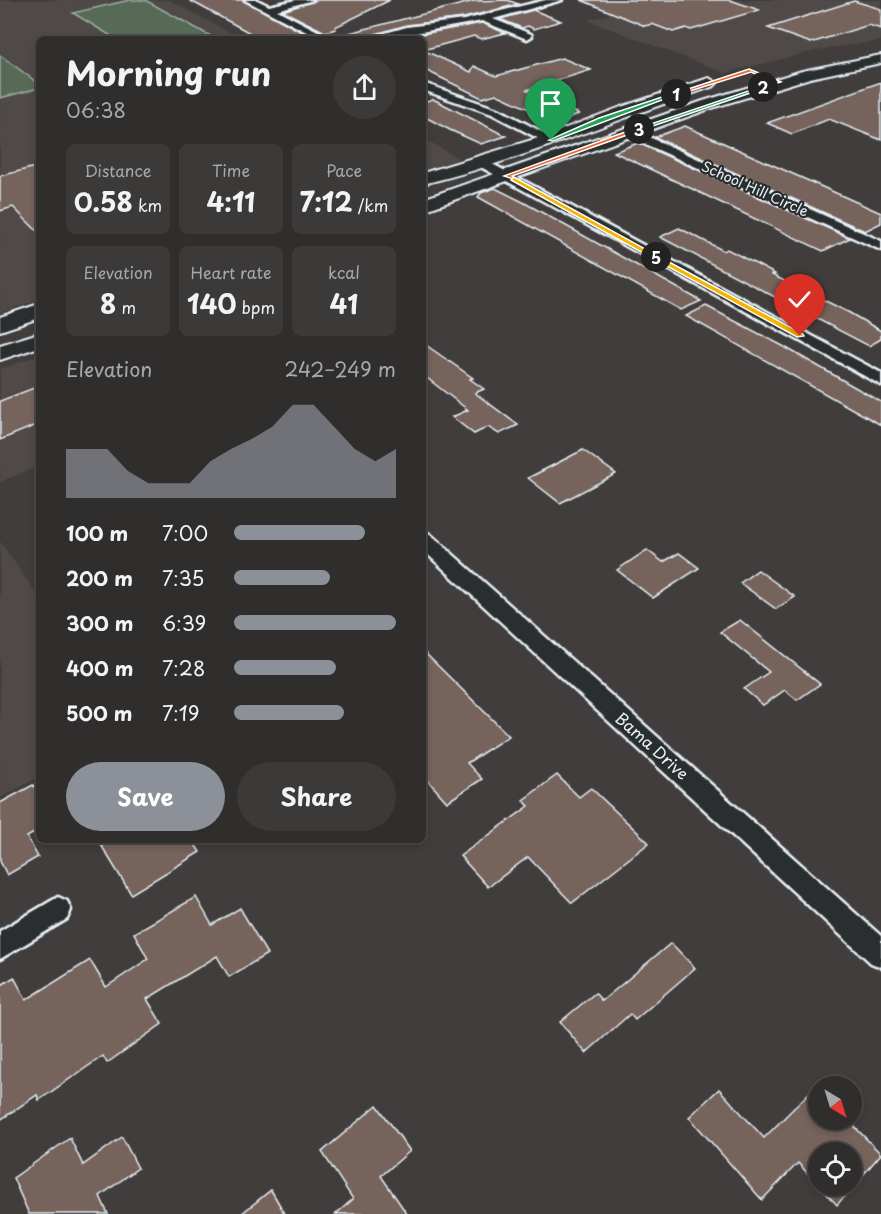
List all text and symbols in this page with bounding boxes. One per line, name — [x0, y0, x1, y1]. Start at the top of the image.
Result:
text: Morning run — [66, 47, 271, 97]
button: share — [333, 56, 396, 119]
pin: 2 — [748, 72, 778, 102]
text: 2 — [757, 75, 769, 99]
pin — [525, 78, 576, 140]
pin: 1 — [661, 79, 691, 109]
text: 1 — [672, 82, 680, 106]
icon: arrive — [534, 87, 567, 120]
text: 06:38 — [66, 95, 126, 125]
pin: 3 — [624, 114, 654, 144]
text: 3 — [634, 117, 644, 141]
street label: School Hill Circle — [698, 155, 812, 222]
text: Distance — [84, 158, 152, 182]
text: Time — [212, 158, 250, 182]
text: Pace — [326, 158, 362, 182]
text: 0.58 — [74, 182, 133, 221]
text: 4:11 — [207, 182, 255, 221]
text: 7:12 — [300, 182, 353, 221]
text: km — [133, 193, 162, 217]
text: /km — [353, 193, 388, 217]
pin: 5 — [641, 242, 671, 272]
text: 5 — [651, 245, 661, 269]
text: Elevation — [83, 260, 153, 284]
text: Heart rate — [191, 260, 271, 284]
text: kcal — [328, 260, 360, 284]
pin — [774, 274, 825, 336]
icon: check — [783, 283, 816, 316]
text: 8 — [100, 284, 116, 323]
text: 140 — [187, 284, 237, 323]
text: 41 — [330, 284, 358, 323]
text: m — [116, 295, 136, 319]
text: bpm — [237, 295, 275, 319]
text: Elevation — [66, 354, 152, 384]
text: 242–249 m — [284, 354, 396, 384]
text: 100 m — [66, 518, 128, 548]
text: 7:00 — [162, 518, 208, 548]
text: 200 m — [66, 563, 133, 593]
text: 7:35 — [162, 563, 204, 593]
text: 300 m — [66, 608, 134, 638]
text: 6:39 — [162, 608, 206, 638]
text: 400 m — [66, 653, 134, 683]
text: 7:28 — [162, 653, 205, 683]
text: 500 m — [66, 698, 133, 728]
text: 7:19 — [162, 698, 199, 728]
street label: Bama Drive — [611, 706, 695, 785]
button: Save — [66, 762, 225, 831]
button: Share — [237, 762, 396, 831]
north arrow — [808, 1076, 862, 1130]
map controls — [808, 1076, 862, 1196]
button: locate — [808, 1142, 862, 1196]

